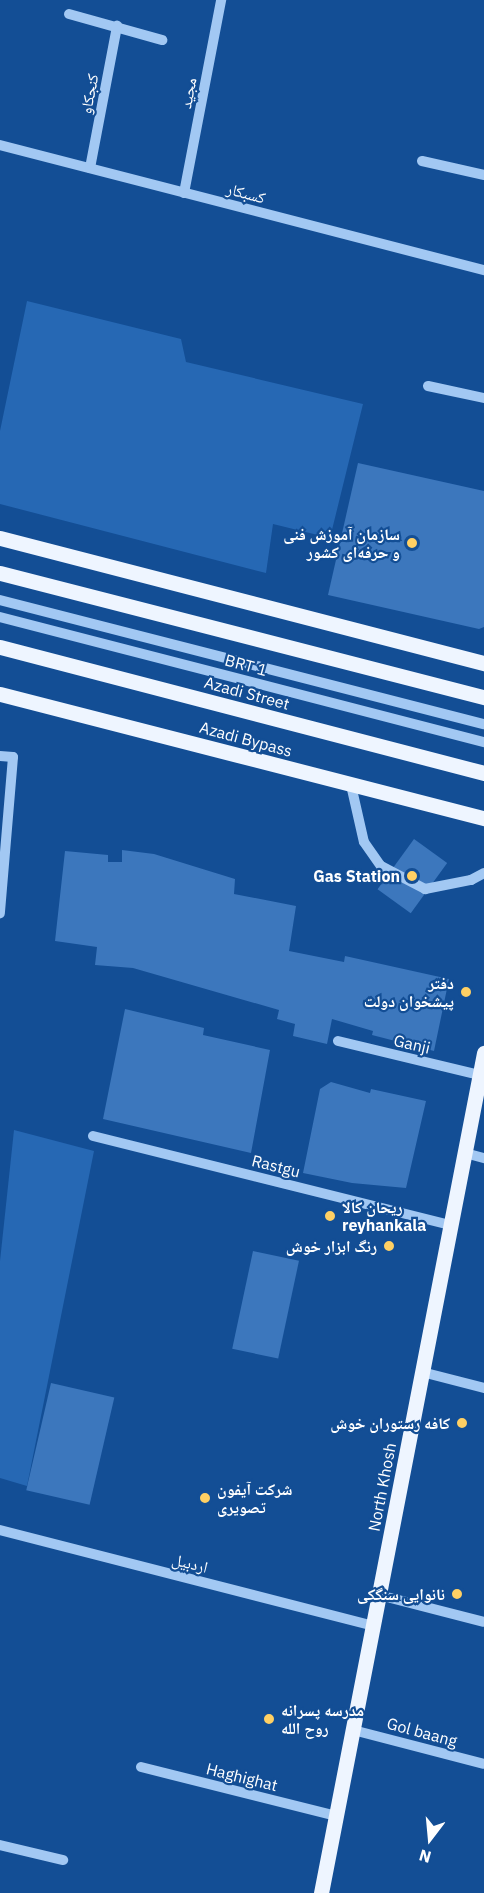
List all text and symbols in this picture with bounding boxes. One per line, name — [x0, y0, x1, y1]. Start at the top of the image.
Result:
street label: کنجکاو — [76, 72, 102, 116]
street label: مجید — [176, 76, 200, 110]
street label: کسبکار — [224, 179, 268, 207]
place label: سازمان آموزش فنی و حرفه‌ای کشور — [283, 524, 400, 562]
marker: سازمان آموزش فنی و حرفه‌ای کشور — [405, 536, 419, 550]
street label: BRT 1 — [223, 650, 269, 680]
street label: Azadi Street — [202, 672, 292, 714]
street label: Azadi Bypass — [198, 717, 294, 761]
place label: Gas Station — [313, 866, 400, 886]
marker: Gas Station — [405, 869, 419, 883]
place label: دفتر پیشخوان دولت — [364, 973, 454, 1011]
marker: دفتر پیشخوان دولت — [459, 985, 473, 999]
street label: Ganji — [392, 1031, 432, 1057]
street label: Rastgu — [250, 1151, 302, 1181]
place label: ریحان کالا reyhankala — [342, 1197, 426, 1235]
marker: ریحان کالا reyhankala — [323, 1209, 337, 1223]
place label: رنگ ابزار خوش — [286, 1236, 377, 1256]
marker: رنگ ابزار خوش — [382, 1239, 396, 1253]
place label: کافه رستوران خوش — [330, 1413, 450, 1433]
marker: کافه رستوران خوش — [455, 1416, 469, 1430]
street label: North Khosh — [364, 1441, 400, 1533]
place label: شرکت آیفون تصویری — [217, 1479, 293, 1517]
marker: شرکت آیفون تصویری — [198, 1491, 212, 1505]
street label: اردبیل — [170, 1549, 210, 1577]
place label: نانوایی سنگکی — [357, 1584, 445, 1604]
marker: نانوایی سنگکی — [450, 1587, 464, 1601]
place label: مدرسه پسرانه روح الله — [281, 1700, 364, 1738]
marker: مدرسه پسرانه روح الله — [262, 1712, 276, 1726]
street label: Gol baang — [385, 1713, 459, 1751]
street label: Haghighat — [204, 1759, 280, 1795]
north arrow — [400, 1809, 460, 1869]
text: N — [417, 1845, 433, 1868]

